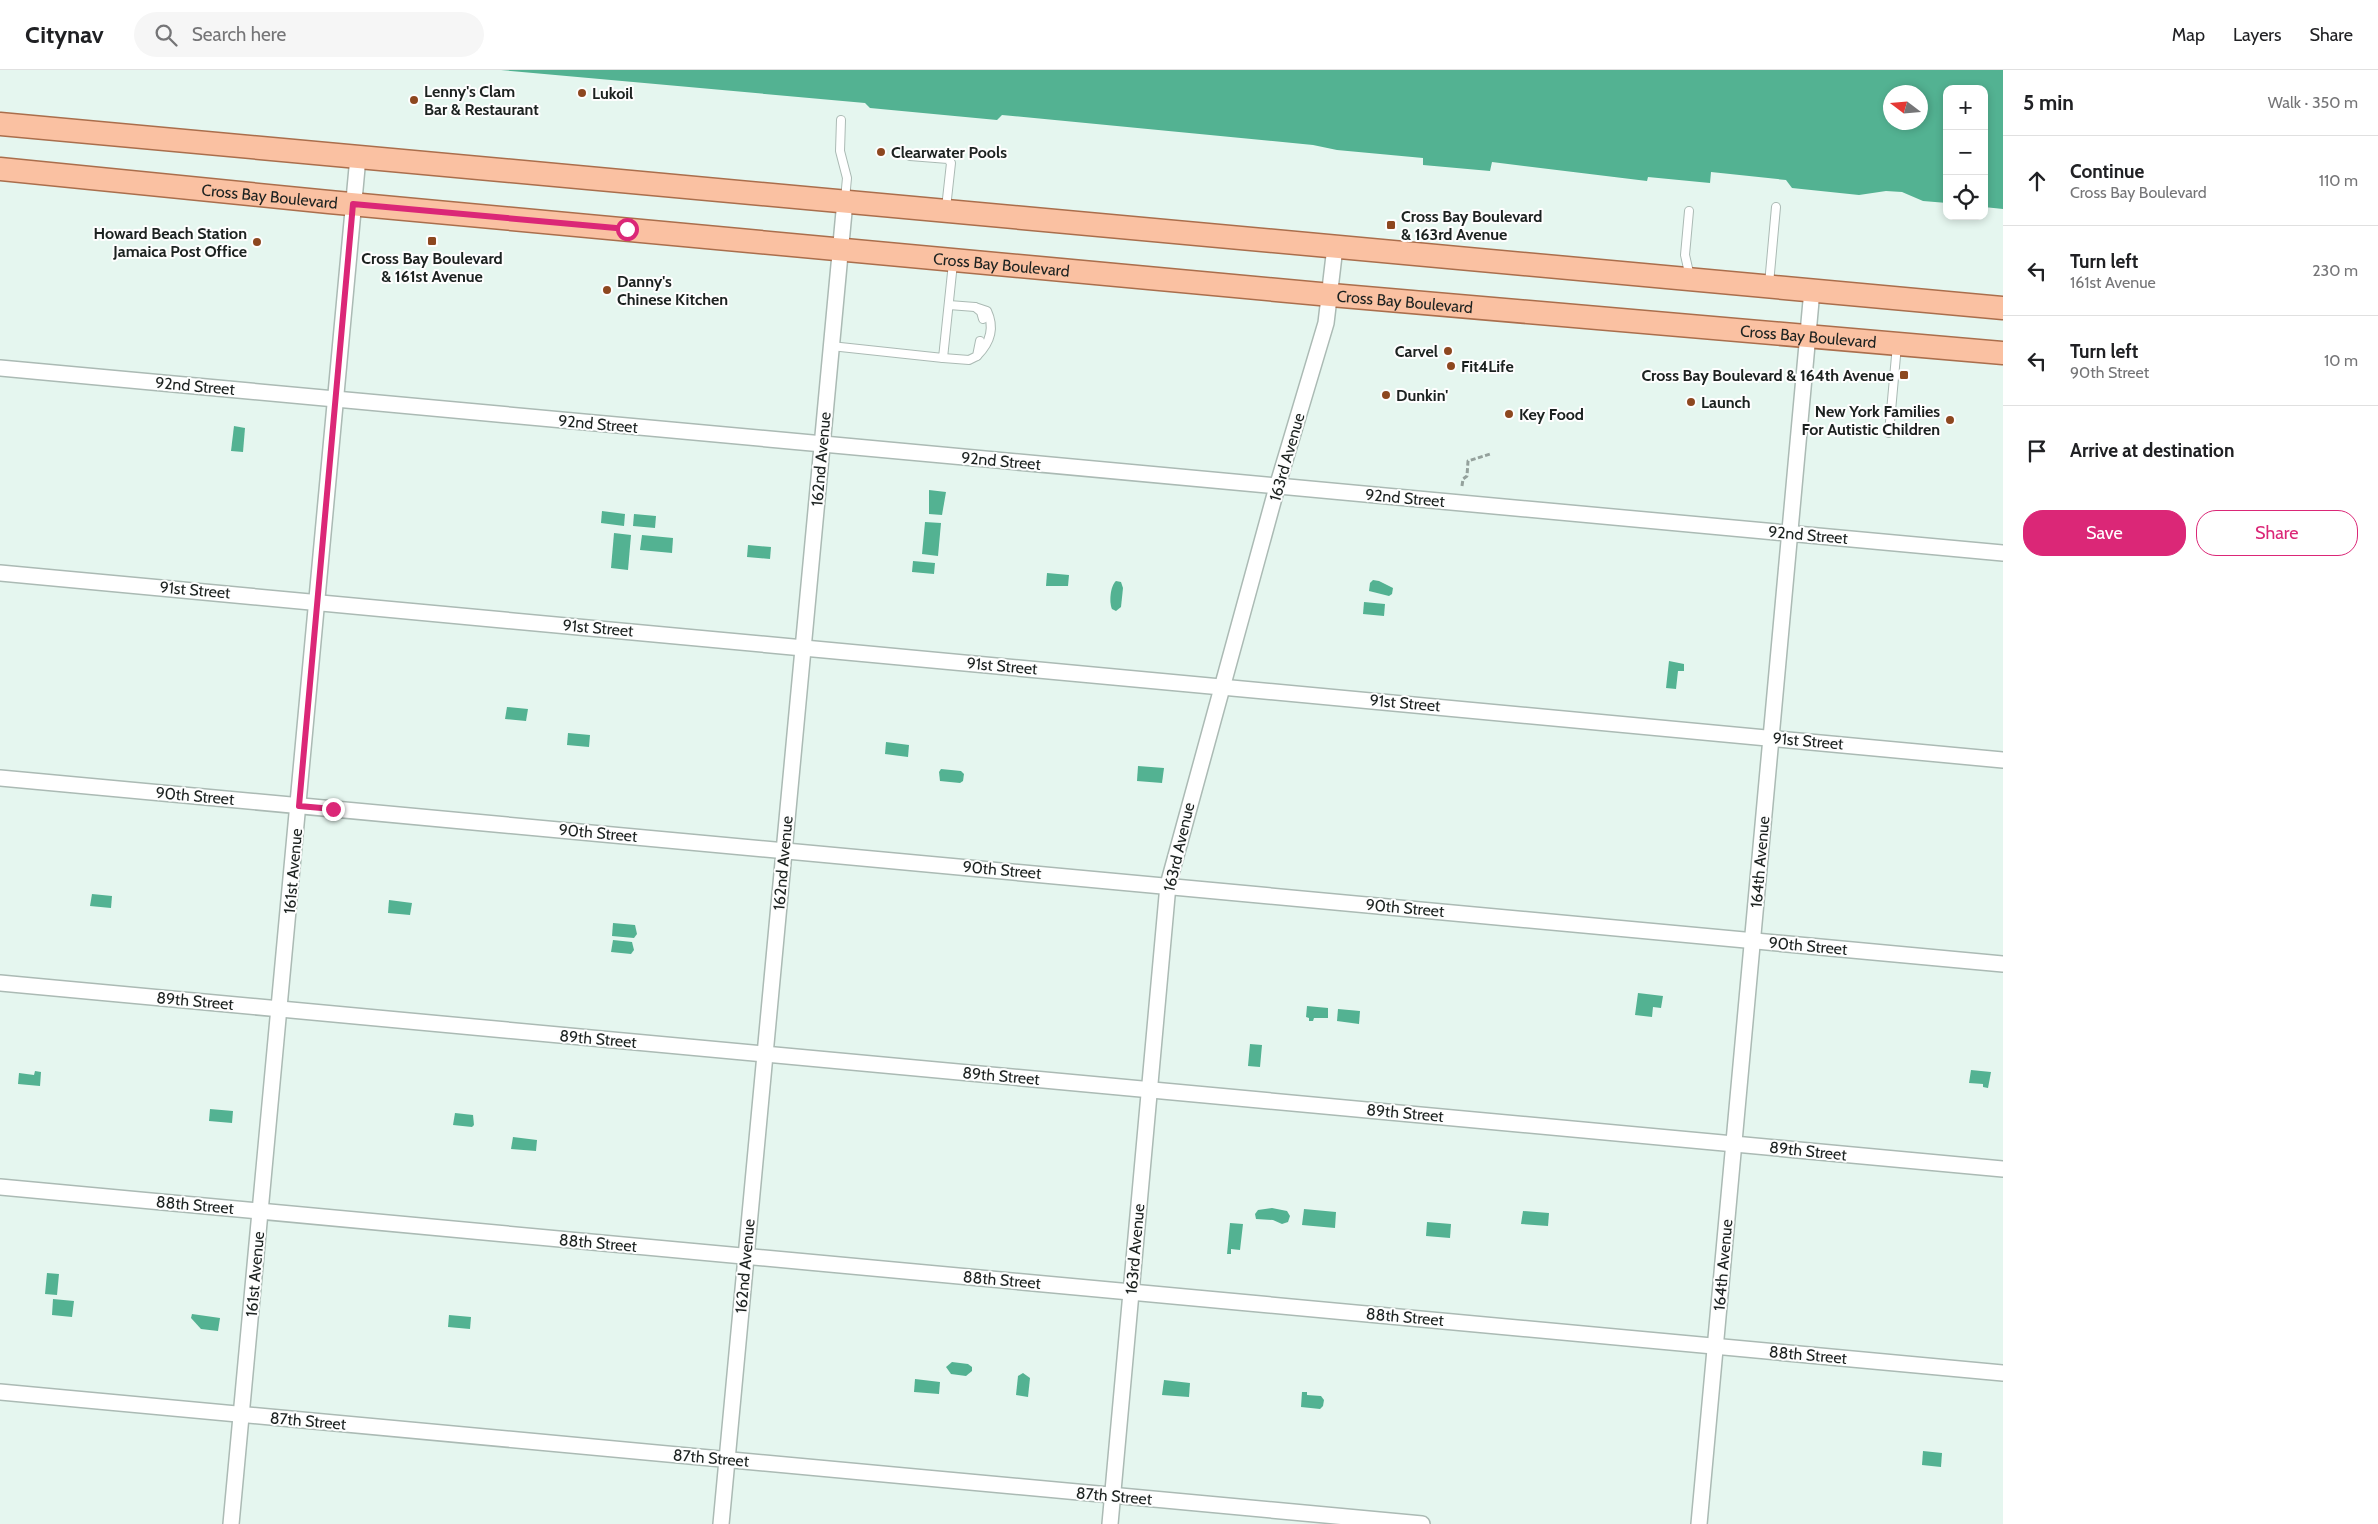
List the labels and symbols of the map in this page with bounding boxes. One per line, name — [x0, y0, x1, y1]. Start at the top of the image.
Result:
place label: Lenny's Clam Bar & Restaurant — [424, 82, 539, 119]
place label: Lukoil — [592, 84, 633, 103]
north arrow — [1883, 85, 1928, 130]
marker: Lukoil — [576, 87, 588, 99]
marker: Lenny's Clam Bar & Restaurant — [408, 94, 420, 106]
place label: Clearwater Pools — [891, 143, 1007, 162]
marker: Clearwater Pools — [875, 146, 887, 158]
street label: Cross Bay Boulevard — [201, 180, 339, 212]
place label: Cross Bay Boulevard & 163rd Avenue — [1401, 207, 1542, 244]
route start — [616, 218, 639, 241]
marker: Cross Bay Boulevard & 163rd Avenue — [1385, 219, 1397, 231]
place label: Howard Beach Station Jamaica Post Office — [93, 224, 247, 261]
marker: Cross Bay Boulevard & 161st Avenue — [426, 235, 438, 247]
marker: Howard Beach Station Jamaica Post Office — [251, 236, 263, 248]
place label: Cross Bay Boulevard & 161st Avenue — [361, 249, 503, 286]
street label: Cross Bay Boulevard — [932, 249, 1070, 280]
place label: Danny's Chinese Kitchen — [617, 272, 728, 309]
marker: Danny's Chinese Kitchen — [601, 284, 613, 296]
street label: Cross Bay Boulevard — [1336, 286, 1474, 317]
street label: Cross Bay Boulevard — [1739, 321, 1877, 352]
place label: Carvel — [1395, 342, 1438, 361]
marker: Carvel — [1442, 345, 1454, 357]
place label: Fit4Life — [1461, 357, 1514, 376]
marker: Fit4Life — [1445, 360, 1457, 372]
place label: Cross Bay Boulevard & 164th Avenue — [1641, 366, 1894, 385]
marker: Cross Bay Boulevard & 164th Avenue — [1898, 369, 1910, 381]
street label: 92nd Street — [154, 373, 236, 399]
place label: Dunkin' — [1396, 386, 1448, 405]
marker: Dunkin' — [1380, 389, 1392, 401]
place label: Launch — [1701, 393, 1751, 412]
marker: Launch — [1685, 396, 1697, 408]
place label: New York Families For Autistic Children — [1801, 402, 1940, 439]
place label: Key Food — [1519, 405, 1584, 424]
marker: Key Food — [1503, 408, 1515, 420]
street label: 92nd Street — [557, 411, 639, 437]
street label: 162nd Avenue — [807, 411, 835, 507]
street label: 163rd Avenue — [1265, 411, 1309, 503]
marker: New York Families For Autistic Children — [1944, 414, 1956, 426]
street label: 92nd Street — [960, 448, 1042, 474]
street label: 92nd Street — [1364, 485, 1446, 511]
street label: 92nd Street — [1767, 522, 1849, 548]
street label: 91st Street — [159, 577, 232, 603]
street label: 91st Street — [562, 615, 635, 641]
street label: 91st Street — [966, 653, 1039, 679]
street label: 91st Street — [1369, 690, 1442, 716]
street label: 91st Street — [1772, 728, 1845, 754]
street label: 90th Street — [155, 783, 236, 809]
route end — [322, 798, 345, 821]
street label: 163rd Avenue — [1160, 801, 1198, 893]
street label: 162nd Avenue — [769, 815, 797, 911]
street label: 164th Avenue — [1747, 815, 1773, 909]
street label: 90th Street — [558, 820, 639, 846]
street label: 161st Avenue — [280, 827, 306, 915]
street label: 90th Street — [962, 857, 1043, 883]
street label: 90th Street — [1365, 895, 1446, 921]
street label: 90th Street — [1768, 933, 1849, 959]
street label: 89th Street — [156, 988, 235, 1014]
street label: 89th Street — [559, 1026, 638, 1052]
street label: 89th Street — [962, 1063, 1041, 1089]
street label: 89th Street — [1366, 1100, 1445, 1126]
street label: 89th Street — [1768, 1137, 1848, 1165]
street label: 88th Street — [155, 1192, 235, 1218]
street label: 163rd Avenue — [1122, 1203, 1148, 1295]
street label: 162nd Avenue — [731, 1218, 759, 1314]
street label: 164th Avenue — [1710, 1218, 1736, 1312]
street label: 161st Avenue — [242, 1230, 268, 1318]
street label: 88th Street — [558, 1230, 638, 1256]
street label: 88th Street — [962, 1267, 1042, 1293]
street label: 88th Street — [1365, 1304, 1445, 1330]
street label: 88th Street — [1768, 1342, 1848, 1368]
street label: 87th Street — [269, 1408, 348, 1434]
street label: 87th Street — [672, 1445, 751, 1471]
street label: 87th Street — [1075, 1483, 1154, 1509]

